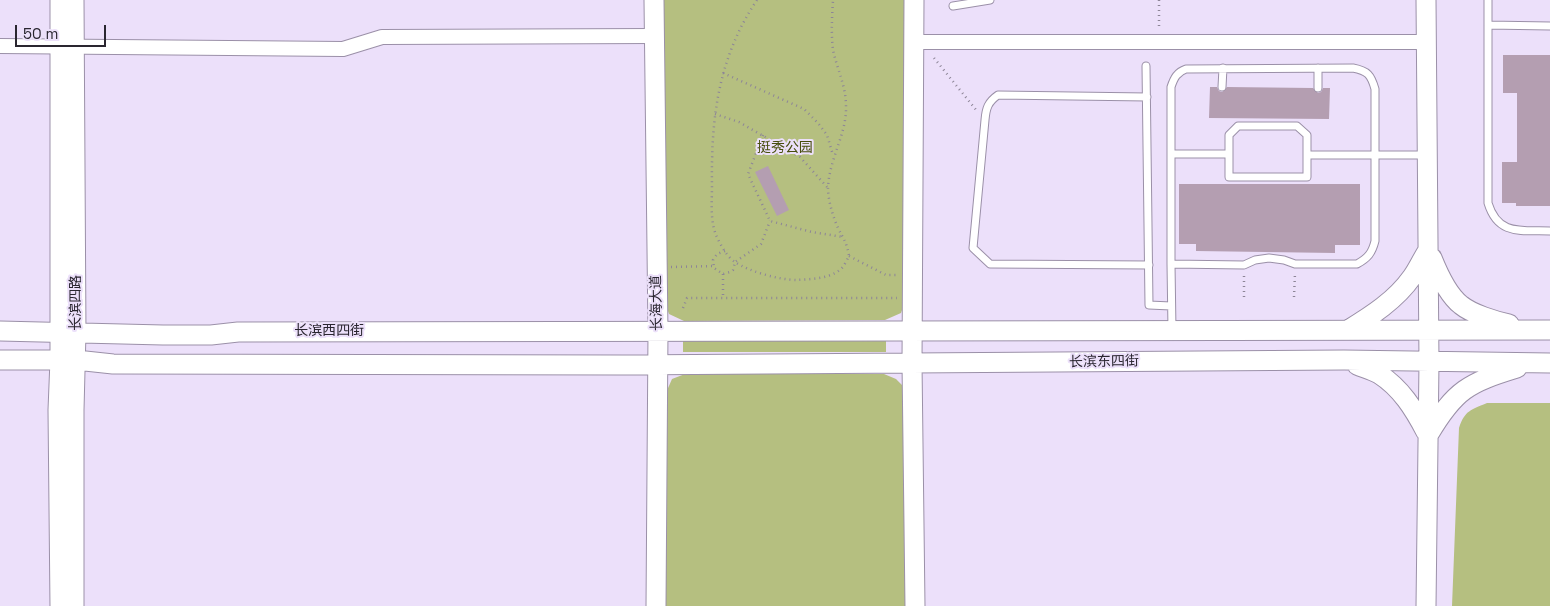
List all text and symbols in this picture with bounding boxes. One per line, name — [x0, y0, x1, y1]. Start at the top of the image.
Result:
scale bar — [18, 15, 109, 47]
text: 50 m — [23, 24, 58, 43]
park label: 挺秀公园 — [757, 140, 813, 156]
street label: 长滨四路 — [68, 275, 84, 331]
street label: 长海大道 — [648, 275, 666, 331]
street label: 长滨西四街 — [294, 323, 364, 339]
street label: 长滨东四街 — [1069, 353, 1139, 371]

